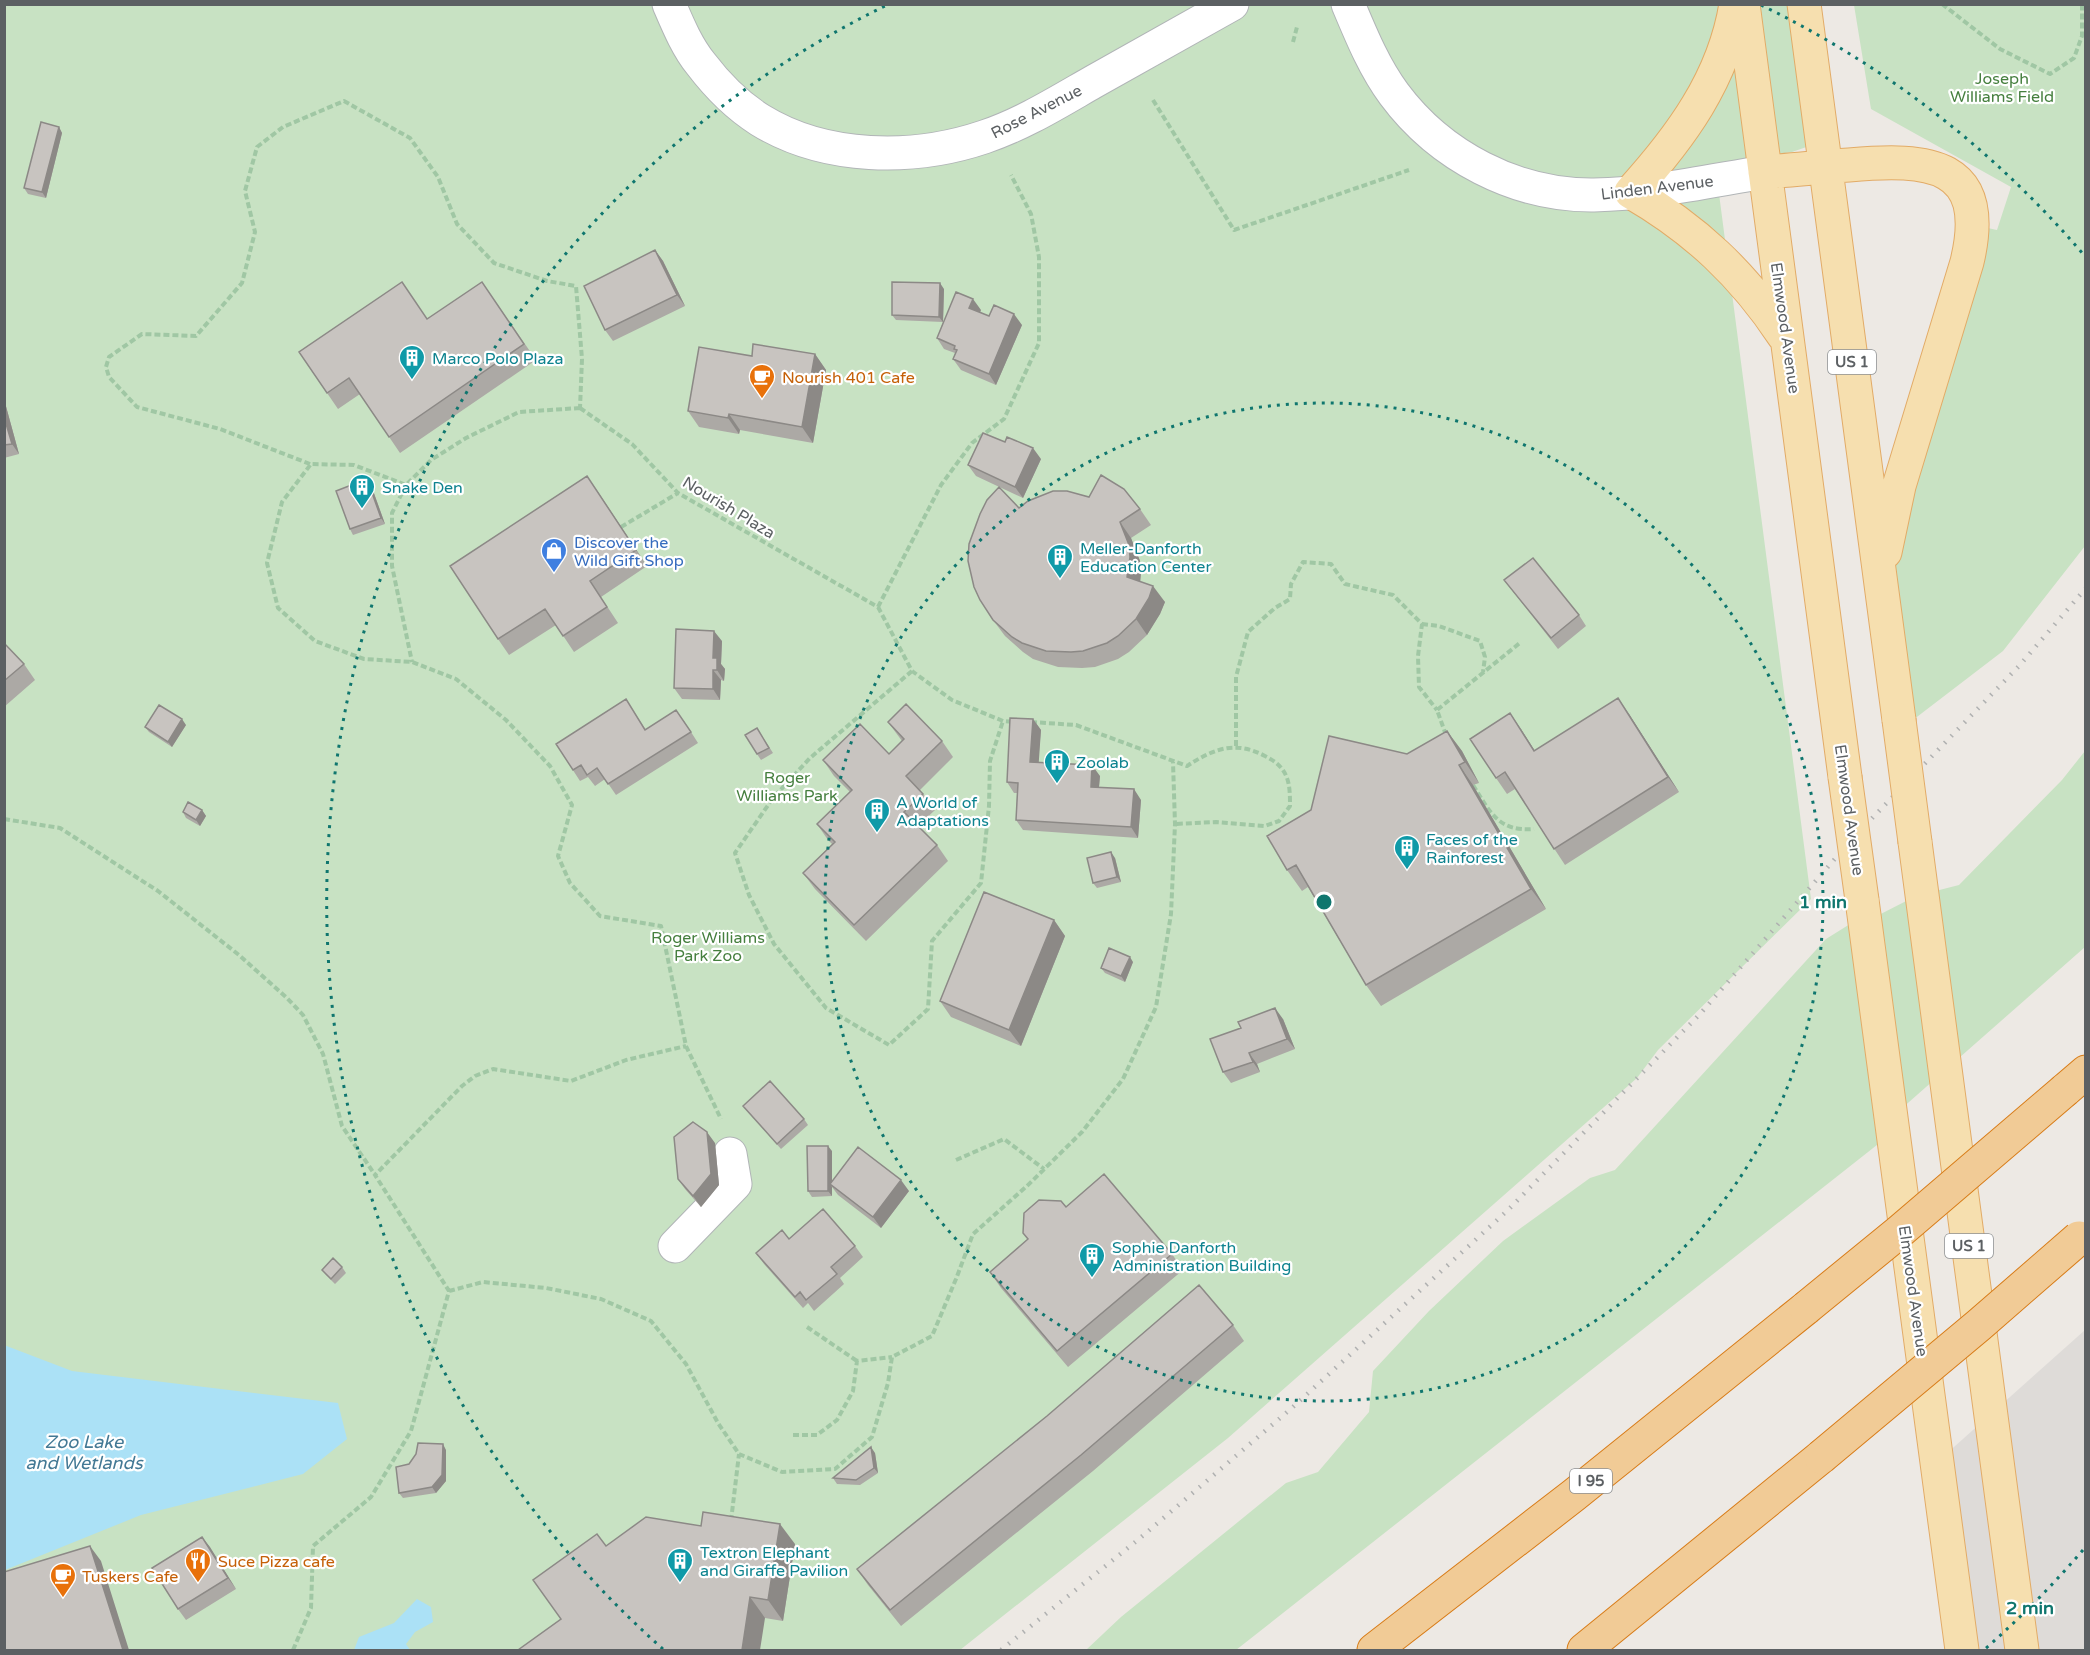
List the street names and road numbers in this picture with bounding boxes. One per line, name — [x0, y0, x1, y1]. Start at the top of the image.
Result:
street label: Rose Avenue — [988, 80, 1085, 143]
street label: Linden Avenue — [1600, 171, 1715, 205]
street label: Elmwood Avenue — [1766, 261, 1804, 395]
road number: US 1 — [1828, 350, 1876, 374]
street label: Nourish Plaza — [679, 472, 778, 543]
street label: Elmwood Avenue — [1830, 743, 1868, 877]
street label: Elmwood Avenue — [1894, 1224, 1932, 1358]
road number: US 1 — [1945, 1234, 1993, 1258]
road number: I 95 — [1570, 1469, 1612, 1493]

